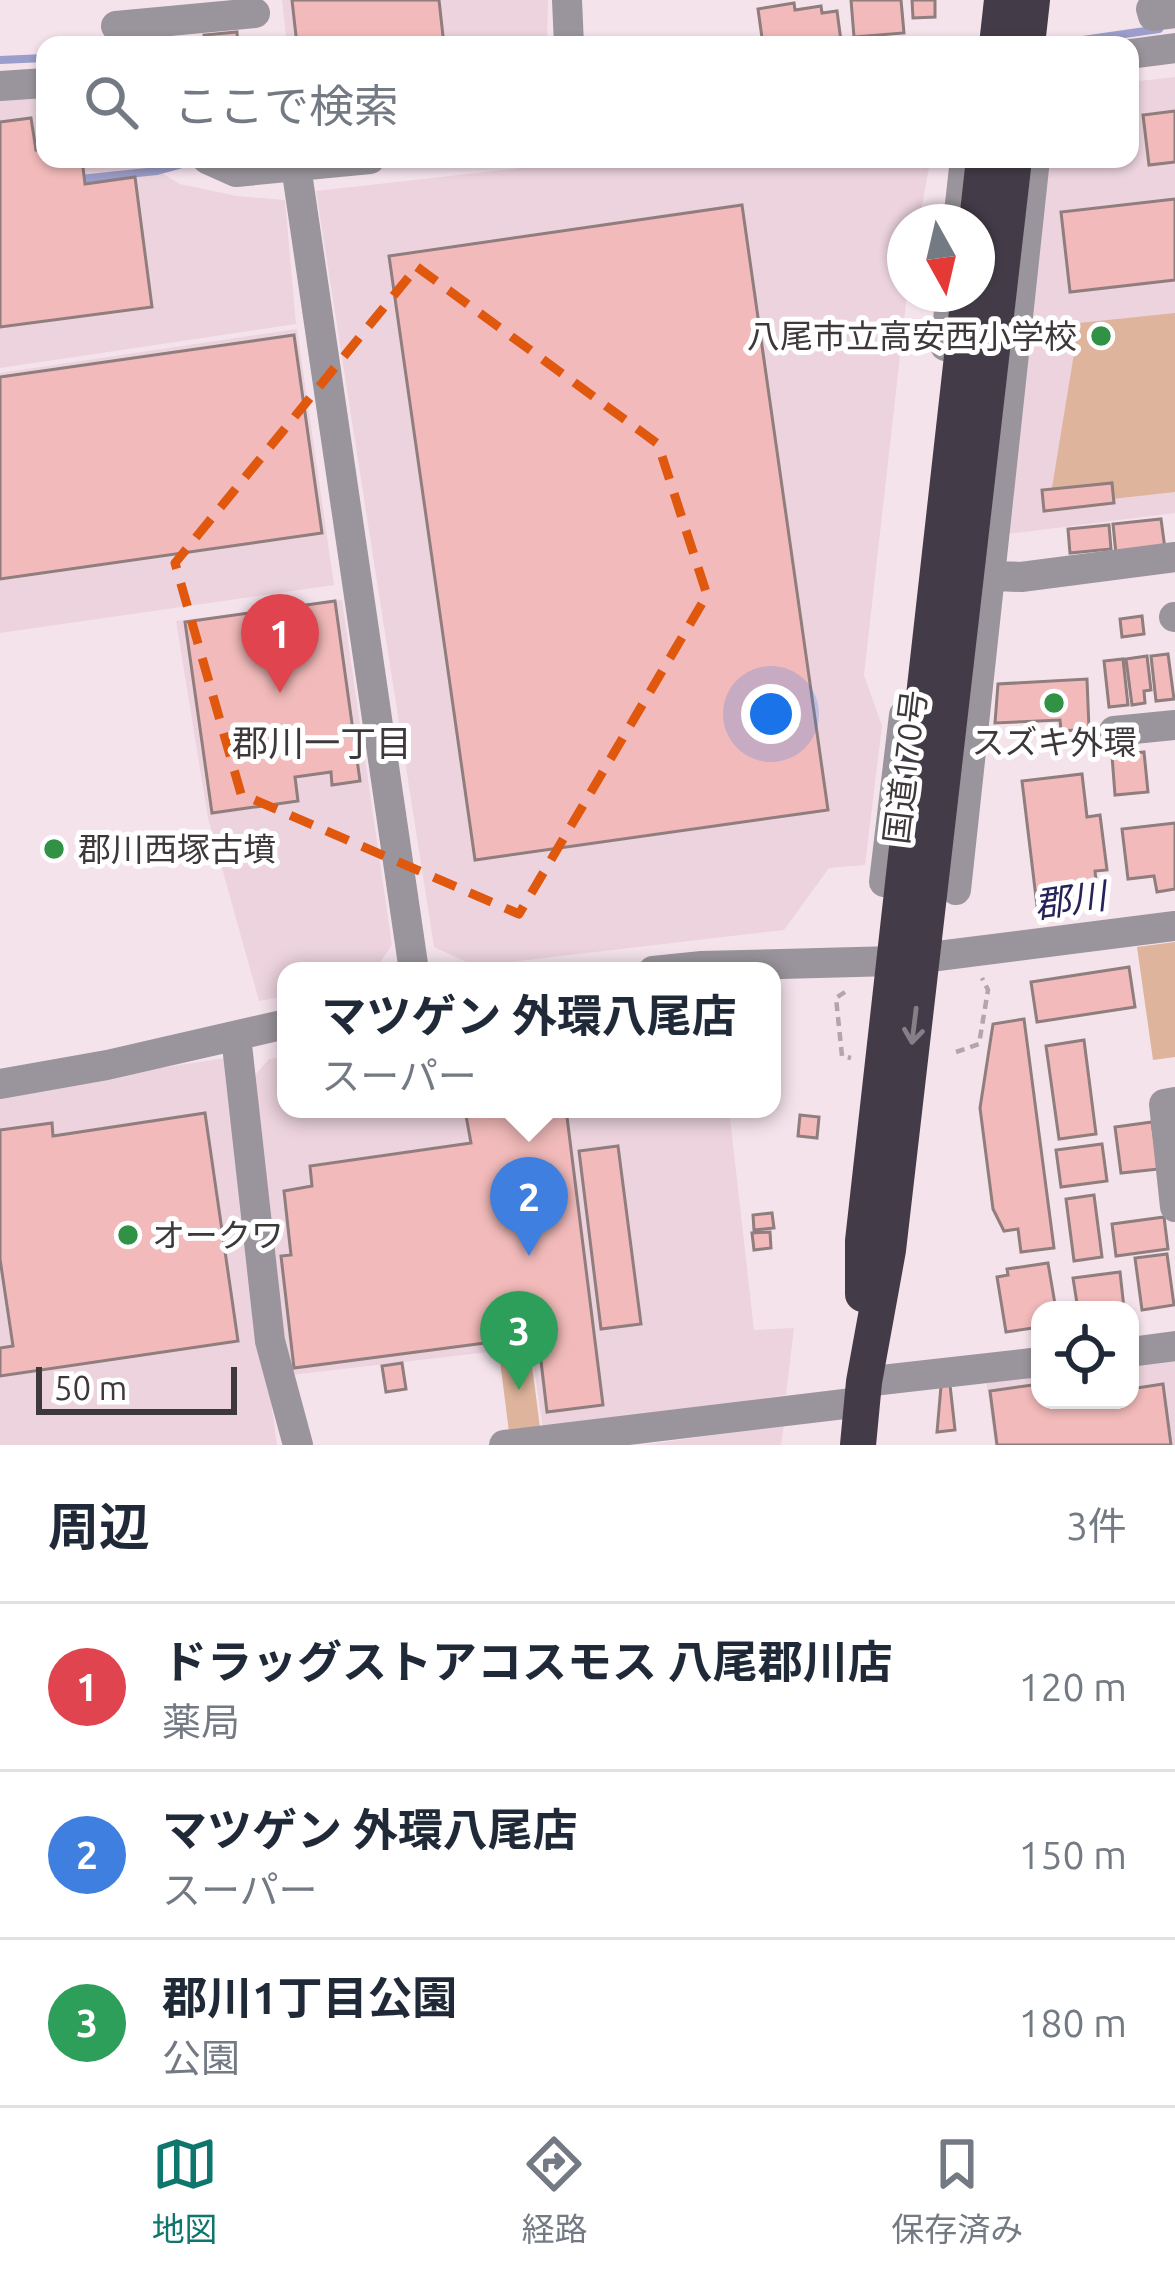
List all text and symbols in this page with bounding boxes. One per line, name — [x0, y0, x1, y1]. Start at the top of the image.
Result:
search box — [36, 36, 1139, 168]
icon: search — [78, 69, 144, 135]
text: ここで検索 — [174, 80, 399, 131]
north arrow — [887, 204, 995, 312]
place label: 八尾市立高安西小学校 — [747, 317, 1077, 354]
marker: 八尾市立高安西小学校 — [1088, 323, 1114, 349]
pin: 1 — [241, 594, 319, 693]
your location — [741, 684, 801, 744]
street label: 国道170号 — [877, 688, 932, 846]
marker: スズキ外環 — [1041, 690, 1067, 716]
district label: 郡川一丁目 — [232, 722, 412, 763]
place label: スズキ外環 — [972, 723, 1137, 760]
place label: 郡川西塚古墳 — [78, 830, 276, 867]
marker: 郡川西塚古墳 — [41, 836, 67, 862]
water label: 郡川 — [1031, 874, 1112, 925]
popup — [277, 962, 781, 1118]
text: マツゲン 外環八尾店 — [321, 990, 737, 1041]
one-way arrow — [903, 1006, 925, 1045]
text: スーパー — [321, 1054, 477, 1097]
pin: 2 — [490, 1157, 568, 1256]
place label: オークワ — [152, 1216, 284, 1253]
marker: オークワ — [115, 1222, 141, 1248]
pin: 3 — [480, 1291, 558, 1390]
map controls — [1031, 1301, 1139, 1409]
button: locate — [1031, 1301, 1139, 1409]
scale bar — [36, 1361, 237, 1414]
text: 50 m — [54, 1369, 127, 1406]
text: 周辺 — [48, 1497, 150, 1555]
text: 3件 — [1066, 1504, 1127, 1547]
text: ドラッグストアコスモス 八尾郡川店 — [162, 1636, 893, 1687]
text: 1 — [76, 1665, 98, 1708]
text: 120 m — [1018, 1665, 1127, 1708]
text: 薬局 — [162, 1700, 240, 1743]
text: マツゲン 外環八尾店 — [162, 1804, 578, 1855]
text: 2 — [76, 1833, 98, 1876]
text: 150 m — [1018, 1833, 1127, 1876]
text: スーパー — [162, 1868, 318, 1911]
text: 郡川1丁目公園 — [162, 1972, 457, 2023]
text: 3 — [76, 2001, 98, 2044]
text: 180 m — [1018, 2001, 1127, 2044]
text: 公園 — [162, 2036, 240, 2079]
tab: 地図 — [152, 2131, 218, 2251]
tab: 経路 — [521, 2131, 587, 2251]
tab: 保存済み — [891, 2131, 1023, 2251]

